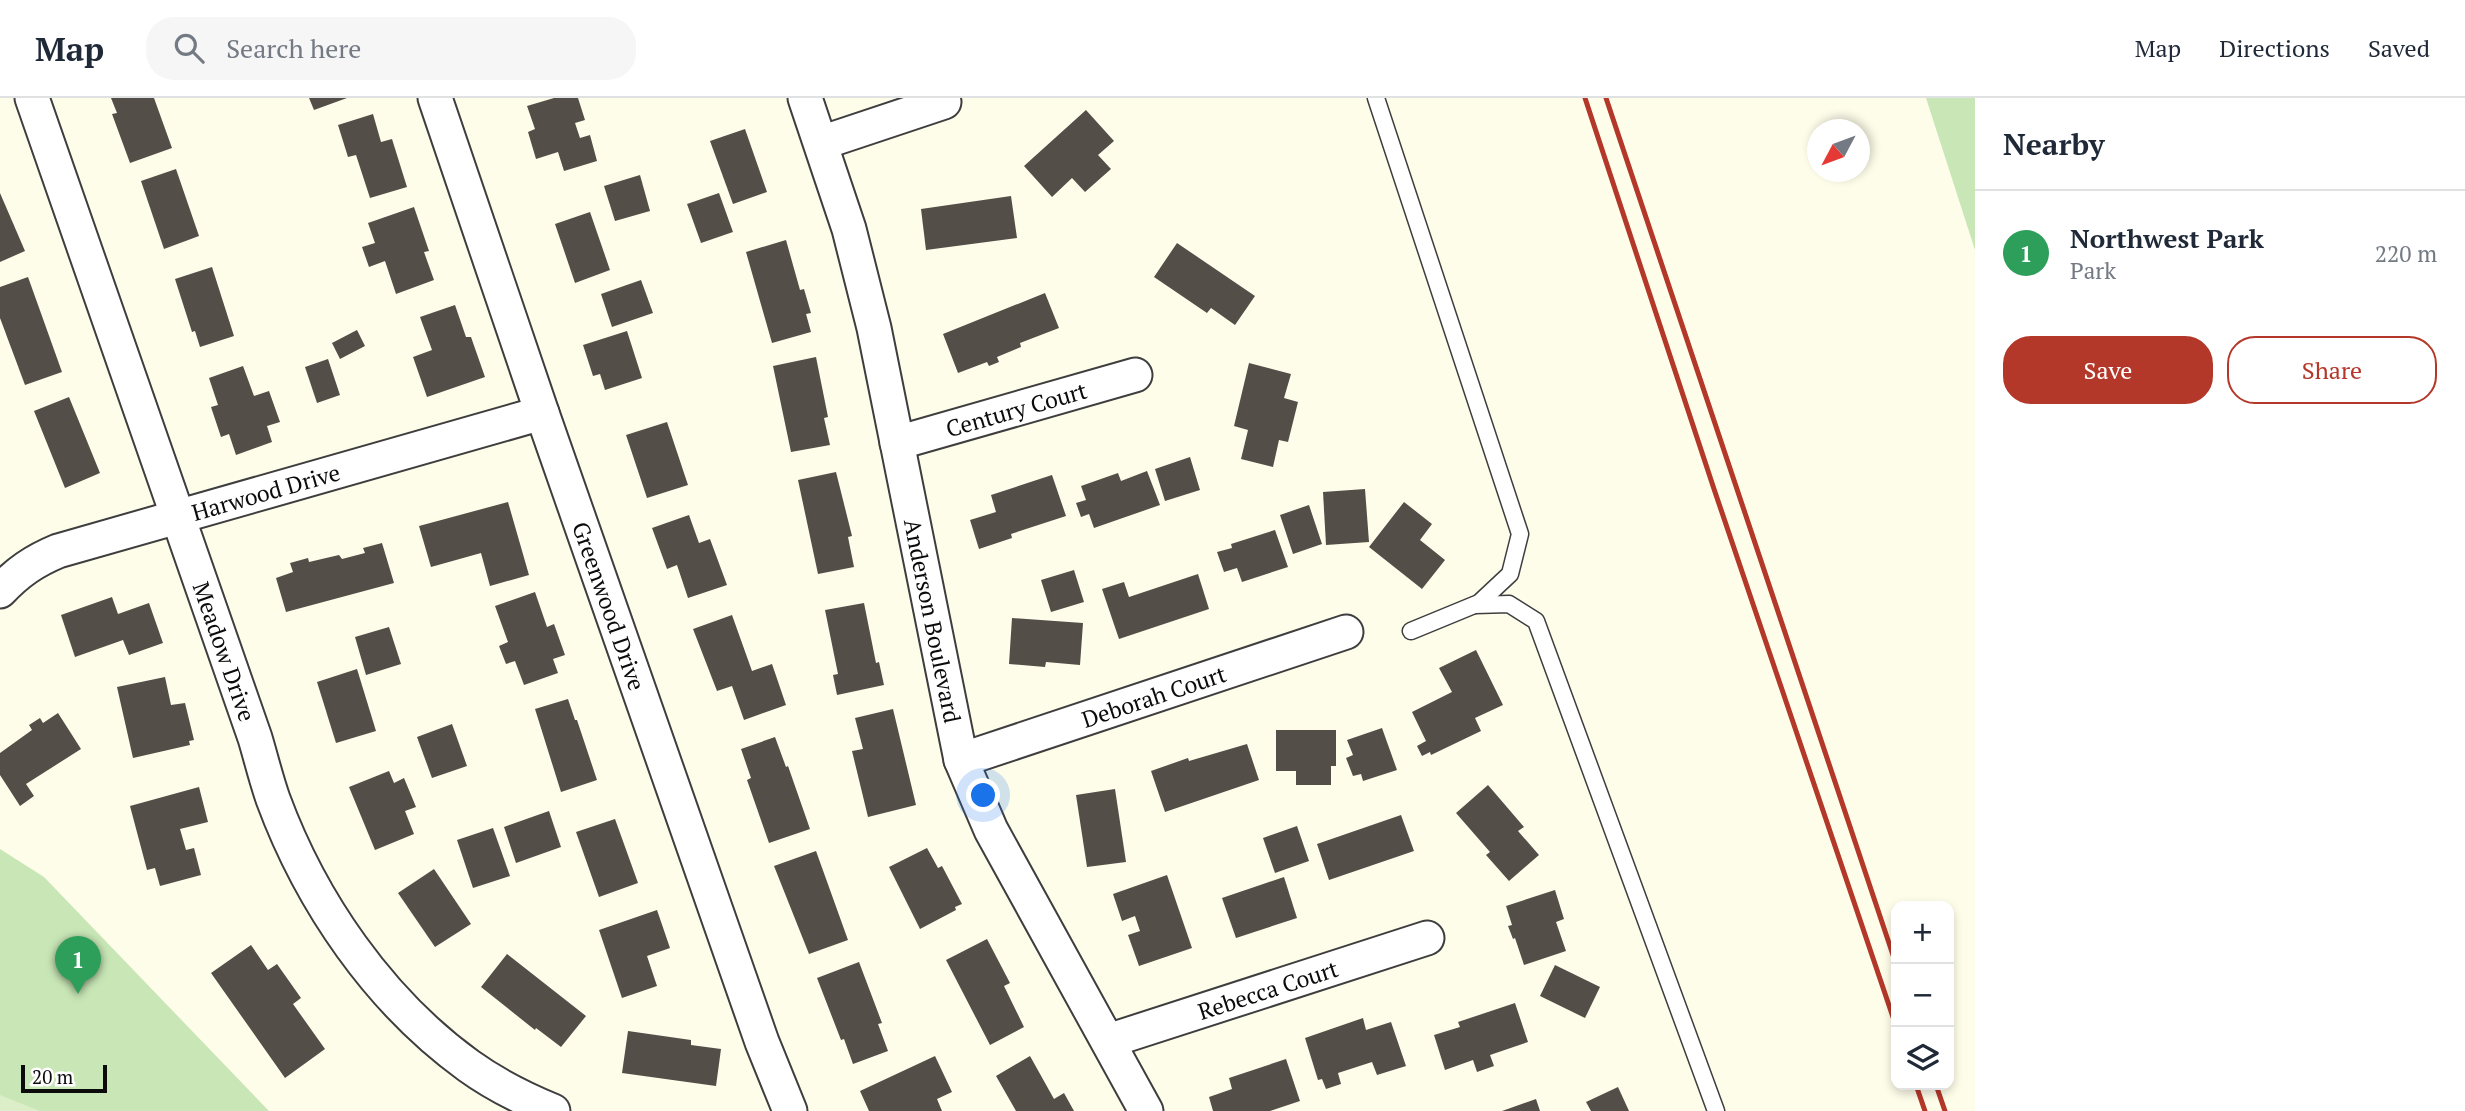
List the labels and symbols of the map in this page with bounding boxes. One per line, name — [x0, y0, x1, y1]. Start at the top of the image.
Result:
north arrow — [1807, 119, 1870, 182]
street label: Century Court — [942, 374, 1091, 444]
street label: Harwood Drive — [188, 456, 343, 528]
street label: Anderson Boulevard — [897, 516, 969, 726]
street label: Greenwood Drive — [566, 517, 653, 694]
street label: Meadow Drive — [186, 578, 263, 725]
street label: Deborah Court — [1077, 657, 1230, 734]
your location — [966, 778, 1000, 812]
pin: 1 — [55, 936, 101, 994]
street label: Rebecca Court — [1194, 952, 1342, 1027]
scale bar — [21, 1062, 107, 1094]

